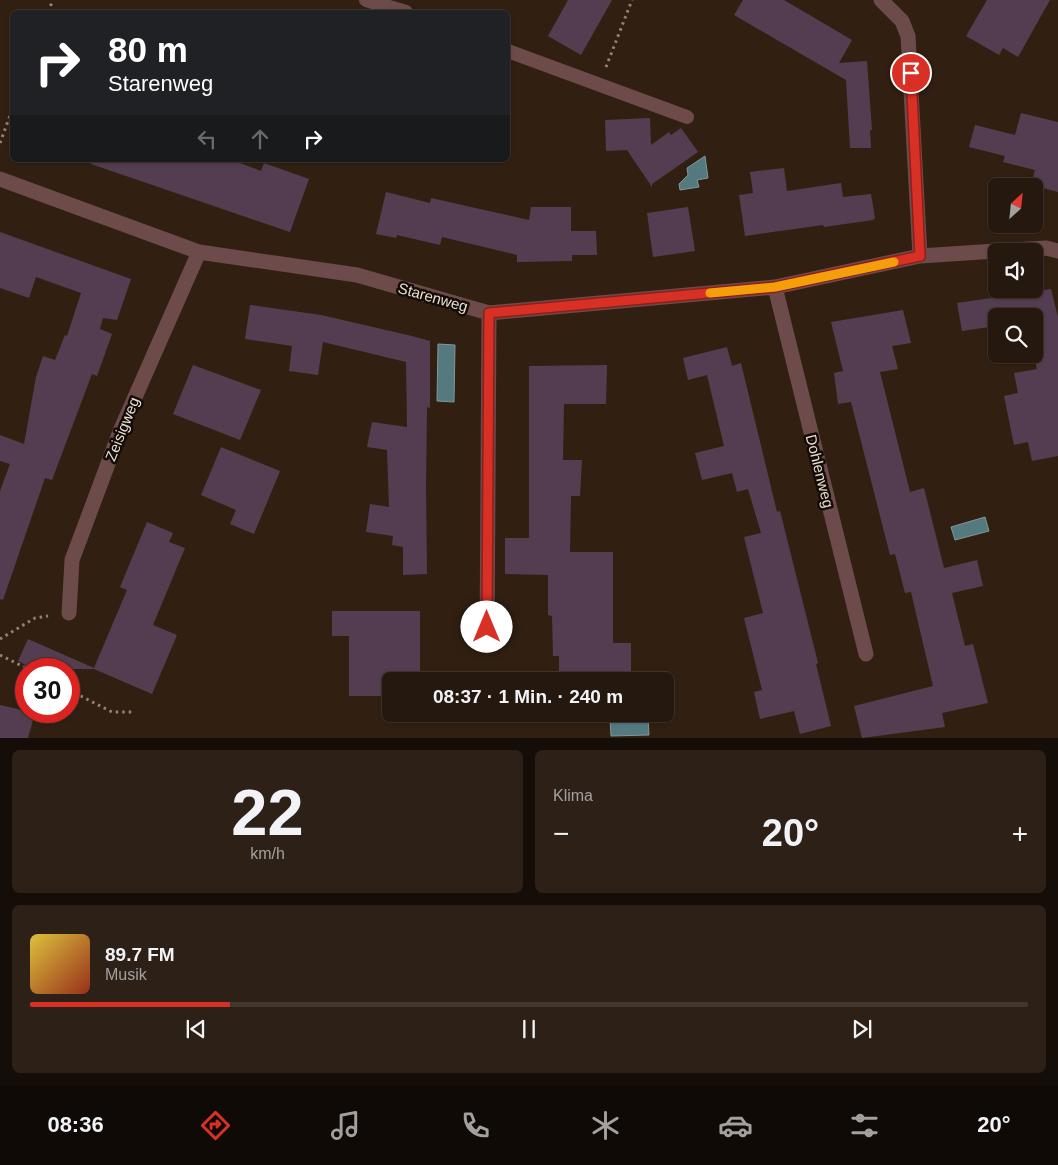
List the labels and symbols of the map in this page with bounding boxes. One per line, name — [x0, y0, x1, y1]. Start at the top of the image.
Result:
pin — [890, 52, 932, 94]
north arrow — [988, 178, 1042, 232]
street label: Starenweg — [396, 279, 470, 315]
street label: Zeisigweg — [101, 395, 143, 463]
street label: Dohlenweg — [803, 433, 837, 509]
position arrow — [460, 600, 512, 652]
speed limit sign: 30 — [15, 658, 80, 723]

